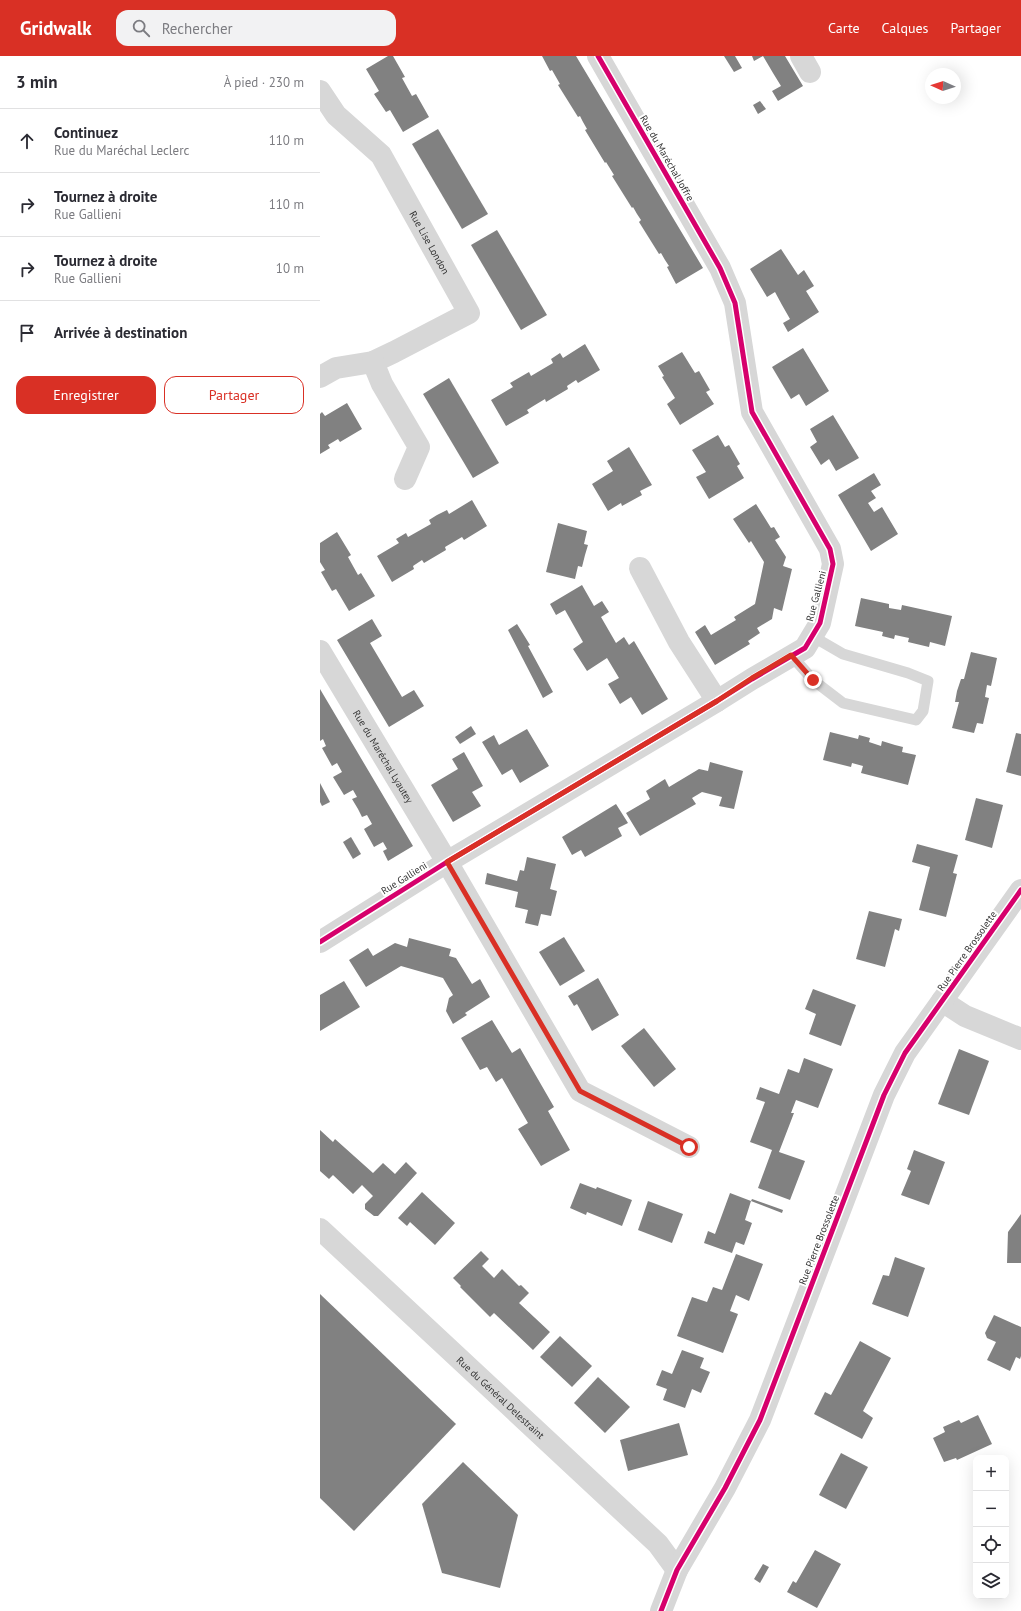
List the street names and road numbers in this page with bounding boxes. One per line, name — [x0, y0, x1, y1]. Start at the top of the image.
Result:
street label: Rue du Maréchal Joffre — [637, 113, 697, 203]
street label: Rue Lise London — [407, 208, 452, 276]
street label: Rue Gallieni — [803, 569, 829, 623]
street label: Rue du Maréchal Lyautey — [350, 707, 417, 806]
street label: Rue Gallieni — [379, 859, 429, 897]
street label: Rue Pierre Brossolette — [934, 908, 1000, 994]
street label: Rue Pierre Brossolette — [796, 1193, 842, 1287]
street label: Rue du Général Delestraint — [454, 1353, 548, 1442]

